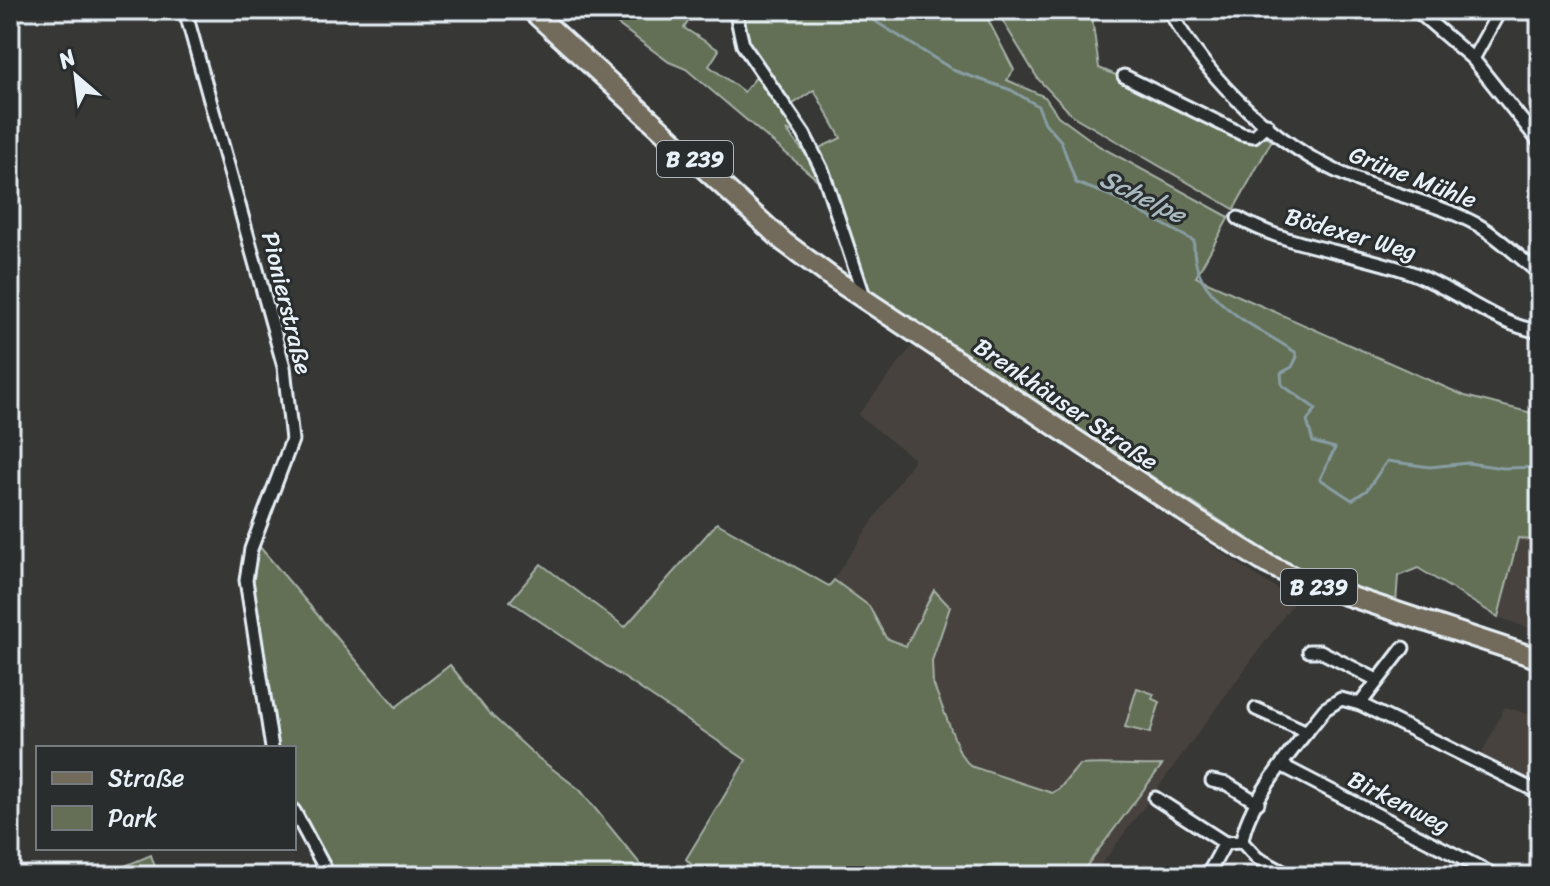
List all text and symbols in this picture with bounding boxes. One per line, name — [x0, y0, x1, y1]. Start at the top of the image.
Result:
north arrow — [36, 36, 116, 116]
text: N — [50, 38, 83, 80]
street label: Grüne Mühle — [1343, 133, 1483, 221]
road number: B 239 — [657, 141, 733, 177]
water label: Schelpe — [1092, 155, 1196, 238]
street label: Bödexer Weg — [1280, 195, 1422, 273]
street label: Pionierstraße — [249, 227, 325, 379]
street label: Brenkhäuser Straße — [965, 326, 1167, 482]
road number: B 239 — [1281, 569, 1357, 605]
legend — [36, 746, 296, 850]
text: Straße — [108, 757, 184, 799]
street label: Birkenweg — [1340, 758, 1458, 846]
text: Park — [108, 797, 157, 839]

